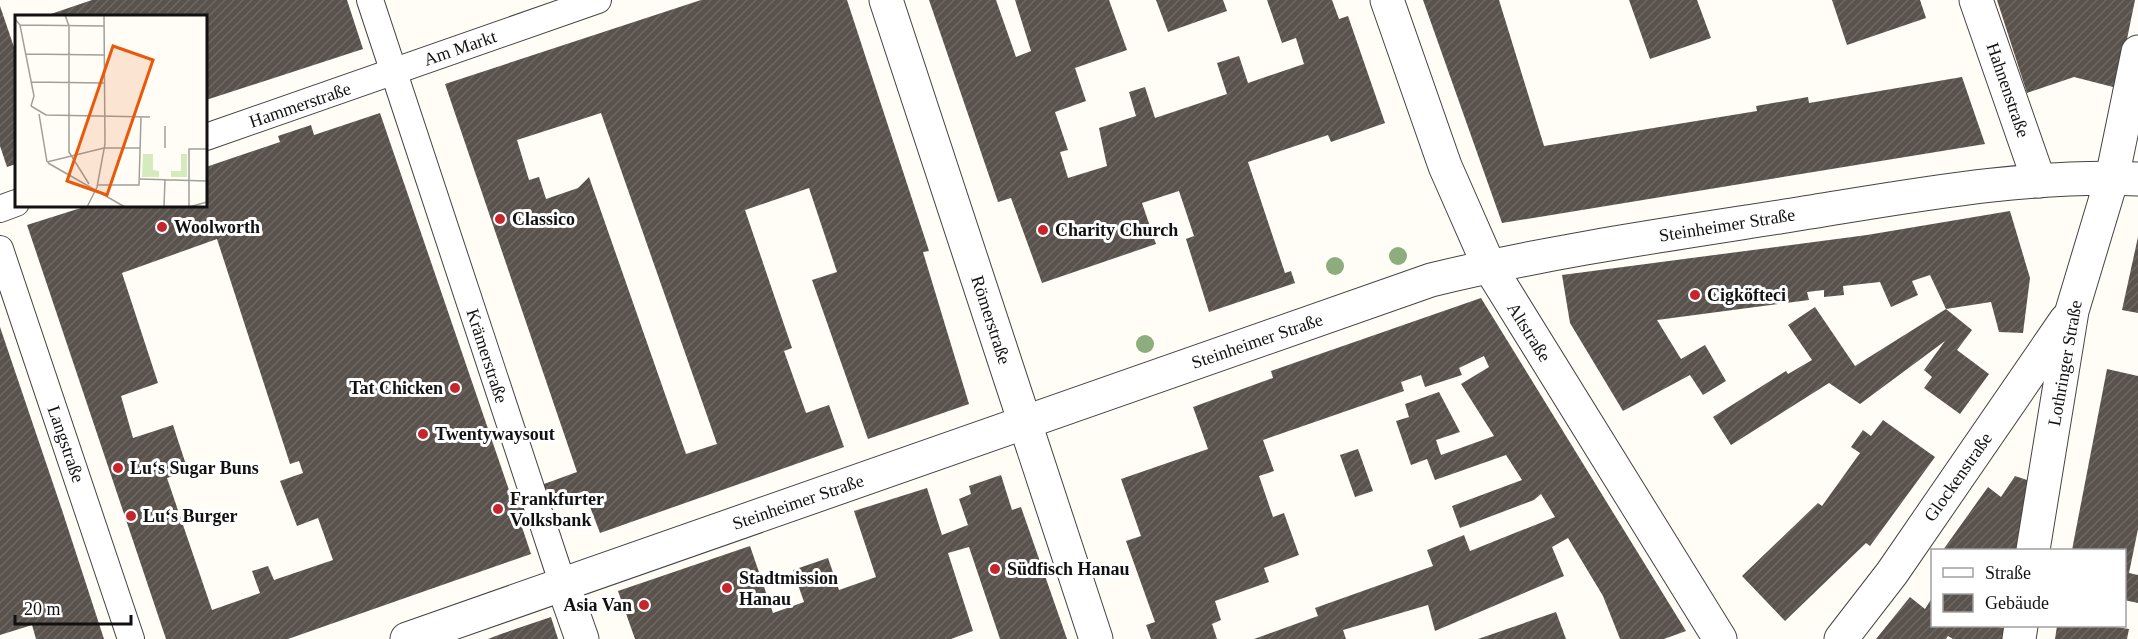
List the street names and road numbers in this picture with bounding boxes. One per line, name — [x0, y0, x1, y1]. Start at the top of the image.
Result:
street label: Am Markt — [421, 26, 499, 70]
street label: Hahnenstraße — [1982, 40, 2034, 140]
street label: Hammerstraße — [247, 78, 353, 132]
street label: Steinheimer Straße — [1658, 204, 1796, 246]
street label: Römerstraße — [967, 273, 1015, 367]
street label: Lothringer Straße — [2044, 298, 2086, 428]
street label: Altstraße — [1503, 299, 1555, 365]
street label: Krämerstraße — [462, 306, 512, 406]
street label: Steinheimer Straße — [1189, 309, 1325, 373]
street label: Langstraße — [44, 403, 88, 485]
street label: Glockenstraße — [1920, 429, 1996, 525]
street label: Steinheimer Straße — [730, 470, 866, 534]

